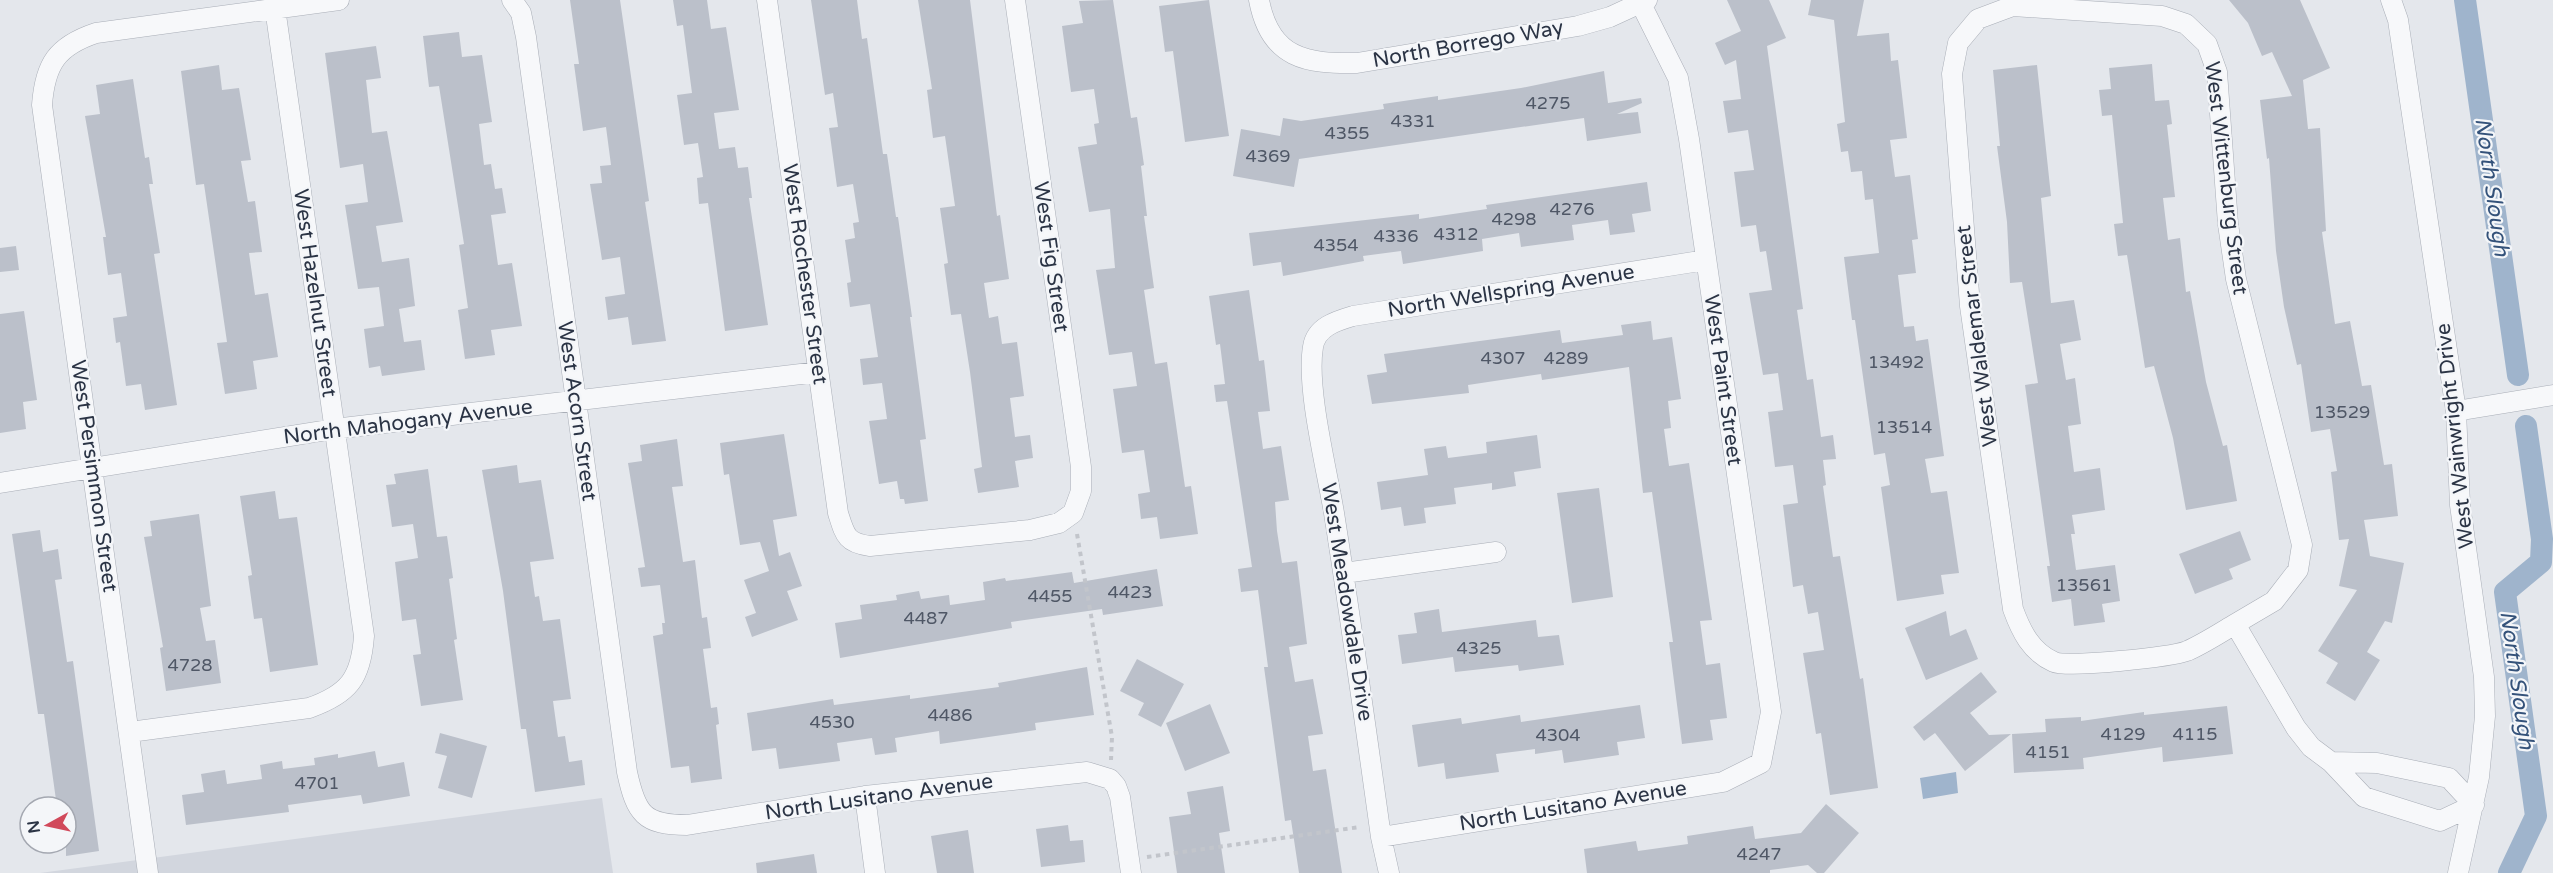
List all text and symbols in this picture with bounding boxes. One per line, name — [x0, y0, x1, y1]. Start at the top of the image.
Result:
street label: North Borrego Way — [1371, 15, 1565, 73]
street label: West Wittenburg Street — [2199, 60, 2253, 296]
house number: 4275 — [1525, 92, 1571, 114]
house number: 4331 — [1390, 110, 1436, 132]
water label: North Slough — [2469, 116, 2515, 259]
house number: 4355 — [1324, 122, 1370, 144]
house number: 4369 — [1245, 145, 1291, 167]
street label: West Rochester Street — [777, 162, 833, 386]
street label: West Fig Street — [1028, 180, 1074, 334]
street label: West Hazelnut Street — [288, 187, 342, 399]
house number: 4276 — [1549, 198, 1595, 220]
house number: 4298 — [1491, 208, 1537, 230]
house number: 4312 — [1433, 223, 1479, 245]
street label: West Waldemar Street — [1951, 224, 2003, 448]
house number: 4336 — [1373, 225, 1419, 247]
house number: 4354 — [1313, 234, 1359, 256]
street label: North Wellspring Avenue — [1386, 259, 1636, 323]
street label: West Paint Street — [1699, 293, 1747, 467]
street label: West Acorn Street — [552, 320, 602, 502]
street label: West Wainwright Drive — [2431, 322, 2479, 550]
house number: 4307 — [1480, 347, 1526, 369]
house number: 4289 — [1543, 347, 1589, 369]
house number: 13492 — [1868, 351, 1924, 373]
street label: West Persimmon Street — [65, 358, 123, 594]
street label: North Mahogany Avenue — [282, 394, 534, 450]
house number: 13529 — [2314, 401, 2370, 423]
house number: 13514 — [1876, 416, 1932, 438]
street label: West Meadowdale Drive — [1316, 481, 1378, 723]
house number: 13561 — [2056, 574, 2112, 596]
house number: 4423 — [1107, 581, 1153, 603]
house number: 4455 — [1027, 585, 1073, 607]
house number: 4487 — [903, 607, 949, 629]
water label: North Slough — [2494, 609, 2540, 752]
house number: 4325 — [1456, 637, 1502, 659]
house number: 4728 — [167, 654, 213, 676]
house number: 4486 — [927, 704, 973, 726]
house number: 4530 — [809, 711, 855, 733]
house number: 4129 — [2100, 723, 2146, 745]
house number: 4115 — [2172, 723, 2218, 745]
house number: 4304 — [1535, 724, 1581, 746]
house number: 4151 — [2025, 741, 2071, 763]
street label: North Lusitano Avenue — [763, 769, 995, 825]
house number: 4701 — [294, 772, 340, 794]
street label: North Lusitano Avenue — [1458, 776, 1689, 836]
north arrow — [18, 795, 78, 855]
text: N — [23, 819, 45, 835]
house number: 4247 — [1736, 843, 1782, 865]

